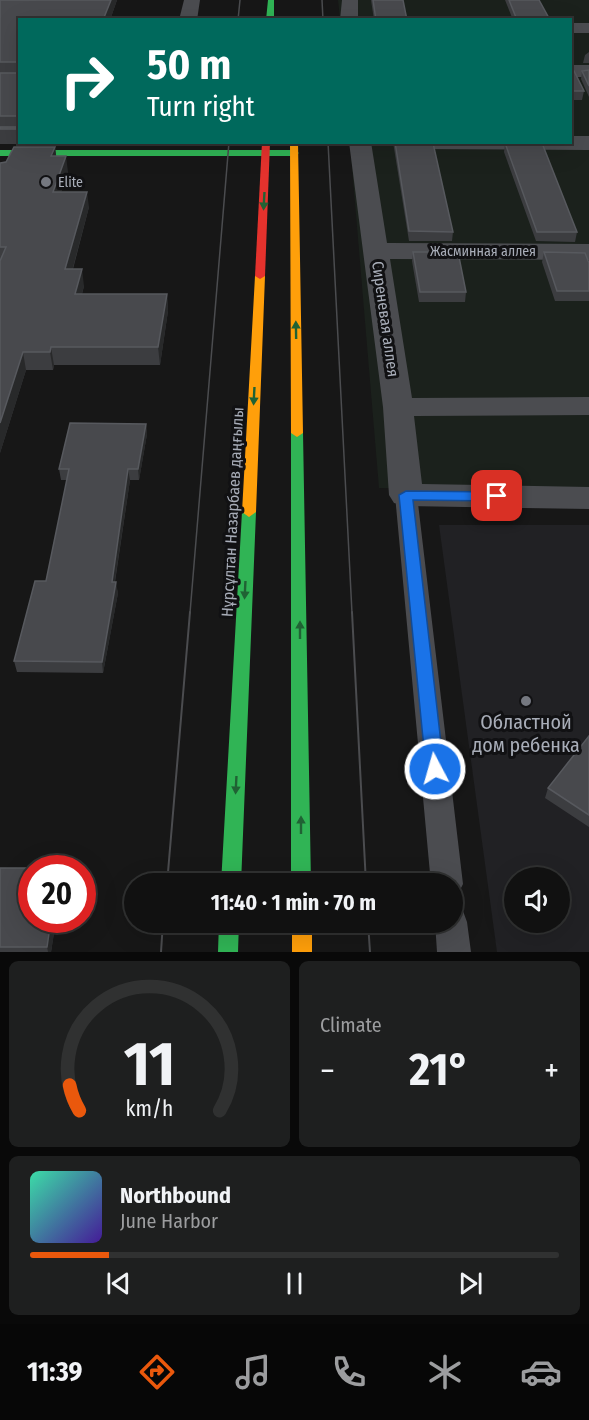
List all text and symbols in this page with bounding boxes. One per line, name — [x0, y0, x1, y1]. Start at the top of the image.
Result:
text: 50 m — [147, 40, 231, 90]
icon: right — [48, 42, 126, 120]
text: Turn right — [147, 91, 255, 123]
place label: Elite — [58, 174, 83, 191]
marker: Elite — [39, 175, 53, 189]
one-way arrow — [259, 191, 268, 210]
street label: Жасминная аллея — [430, 243, 536, 260]
street label: Сиреневая аллея — [368, 260, 403, 378]
one-way arrow — [291, 321, 301, 340]
one-way arrow — [250, 386, 259, 405]
street label: Нұрсұлтан Назарбаев даңғылы — [218, 407, 247, 618]
pin — [471, 470, 522, 521]
icon: arrive — [480, 479, 513, 512]
one-way arrow — [240, 581, 249, 600]
one-way arrow — [295, 621, 305, 640]
marker: Областной дом ребенка — [519, 694, 533, 708]
place label: Областной дом ребенка — [472, 710, 580, 757]
position arrow — [403, 737, 467, 801]
one-way arrow — [231, 776, 240, 795]
one-way arrow — [296, 816, 306, 835]
speed limit sign: 20 — [18, 855, 96, 933]
map controls — [504, 867, 570, 933]
button: sound — [504, 867, 570, 933]
text: 11:40 · 1 min · 70 m — [211, 889, 376, 916]
text: Climate — [320, 1013, 382, 1037]
text: 11 — [124, 1027, 175, 1102]
text: 21° — [409, 1043, 470, 1097]
text: − — [320, 1051, 335, 1091]
text: + — [544, 1051, 559, 1091]
text: km/h — [126, 1096, 173, 1122]
text: Northbound — [120, 1182, 231, 1209]
text: June Harbor — [120, 1209, 218, 1233]
icon: previous — [102, 1267, 135, 1300]
icon: pause — [278, 1267, 311, 1300]
icon: next — [454, 1267, 487, 1300]
icon: directions — [136, 1351, 178, 1393]
icon: music — [232, 1351, 274, 1393]
icon: phone — [328, 1351, 370, 1393]
icon: climate — [424, 1351, 466, 1393]
icon: car — [520, 1351, 562, 1393]
text: 11:39 — [27, 1356, 82, 1388]

